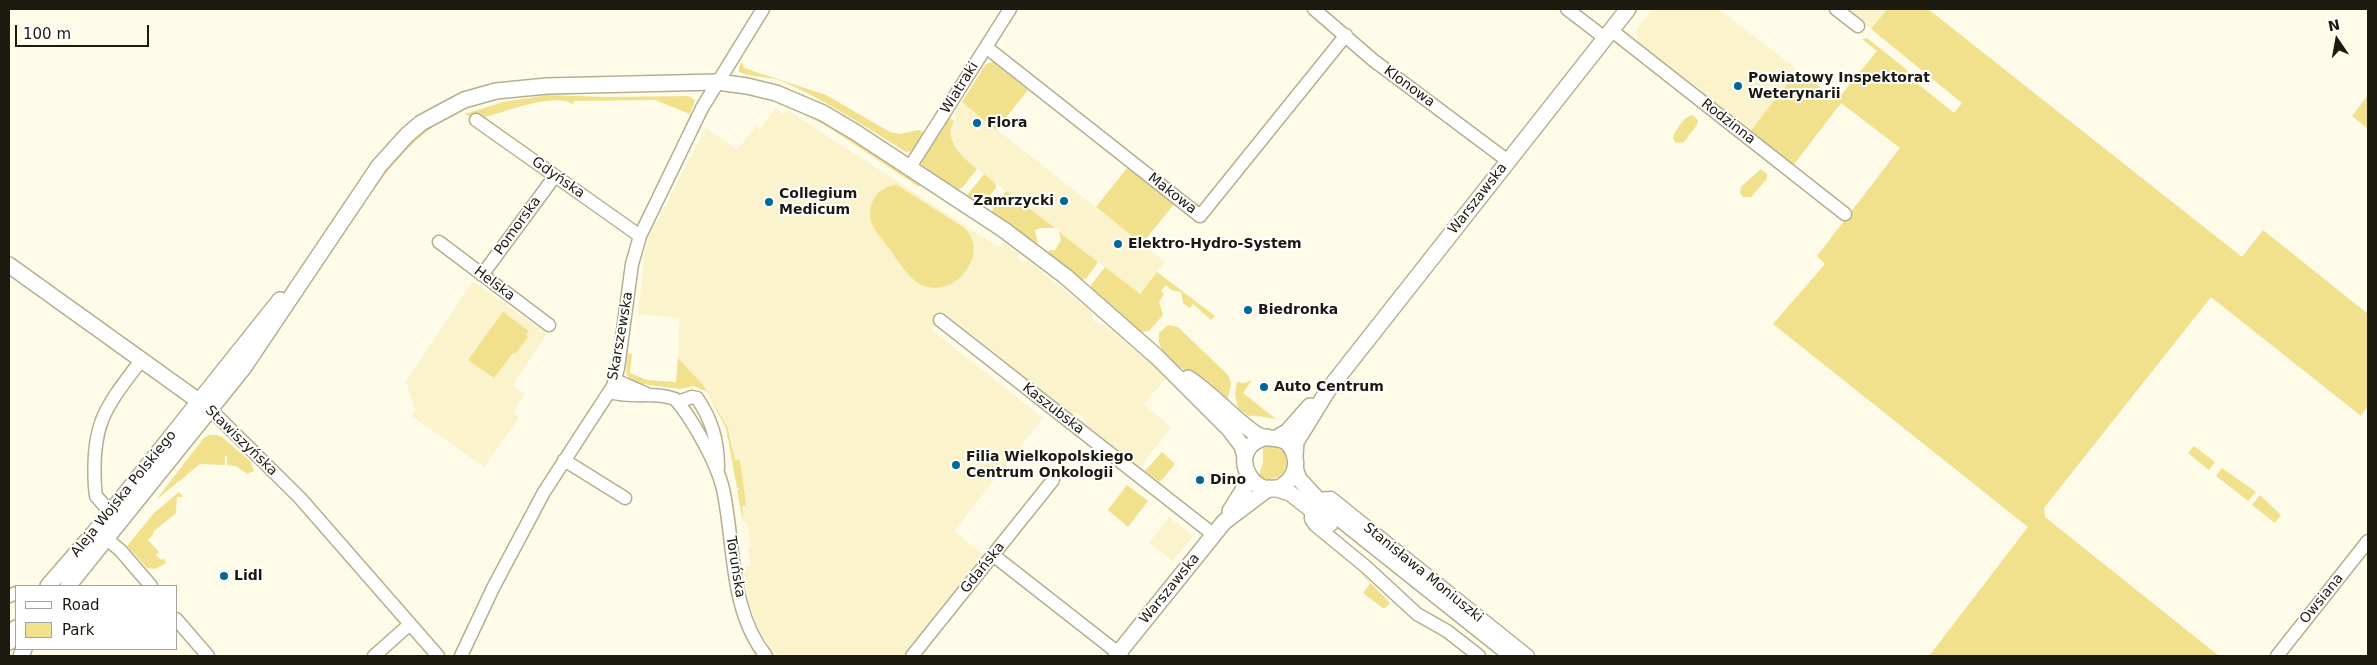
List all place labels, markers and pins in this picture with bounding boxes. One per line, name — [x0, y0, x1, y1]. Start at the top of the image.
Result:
place label: Powiatowy Inspektorat Weterynarii — [1748, 70, 1930, 102]
marker: Powiatowy Inspektorat Weterynarii — [1732, 80, 1744, 92]
place label: Flora — [987, 115, 1027, 131]
marker: Flora — [971, 117, 983, 129]
place label: Collegium Medicum — [779, 186, 857, 218]
place label: Zamrzycki — [973, 193, 1054, 209]
marker: Zamrzycki — [1058, 195, 1070, 207]
marker: Collegium Medicum — [763, 196, 775, 208]
place label: Elektro-Hydro-System — [1128, 236, 1302, 252]
marker: Elektro-Hydro-System — [1112, 238, 1124, 250]
place label: Biedronka — [1258, 302, 1338, 318]
marker: Biedronka — [1242, 304, 1254, 316]
place label: Auto Centrum — [1274, 379, 1384, 395]
marker: Auto Centrum — [1258, 381, 1270, 393]
place label: Filia Wielkopolskiego Centrum Onkologii — [966, 449, 1133, 482]
marker: Filia Wielkopolskiego Centrum Onkologii — [950, 459, 962, 471]
place label: Dino — [1210, 472, 1246, 488]
marker: Dino — [1194, 474, 1206, 486]
place label: Lidl — [234, 568, 263, 584]
marker: Lidl — [218, 570, 230, 582]

